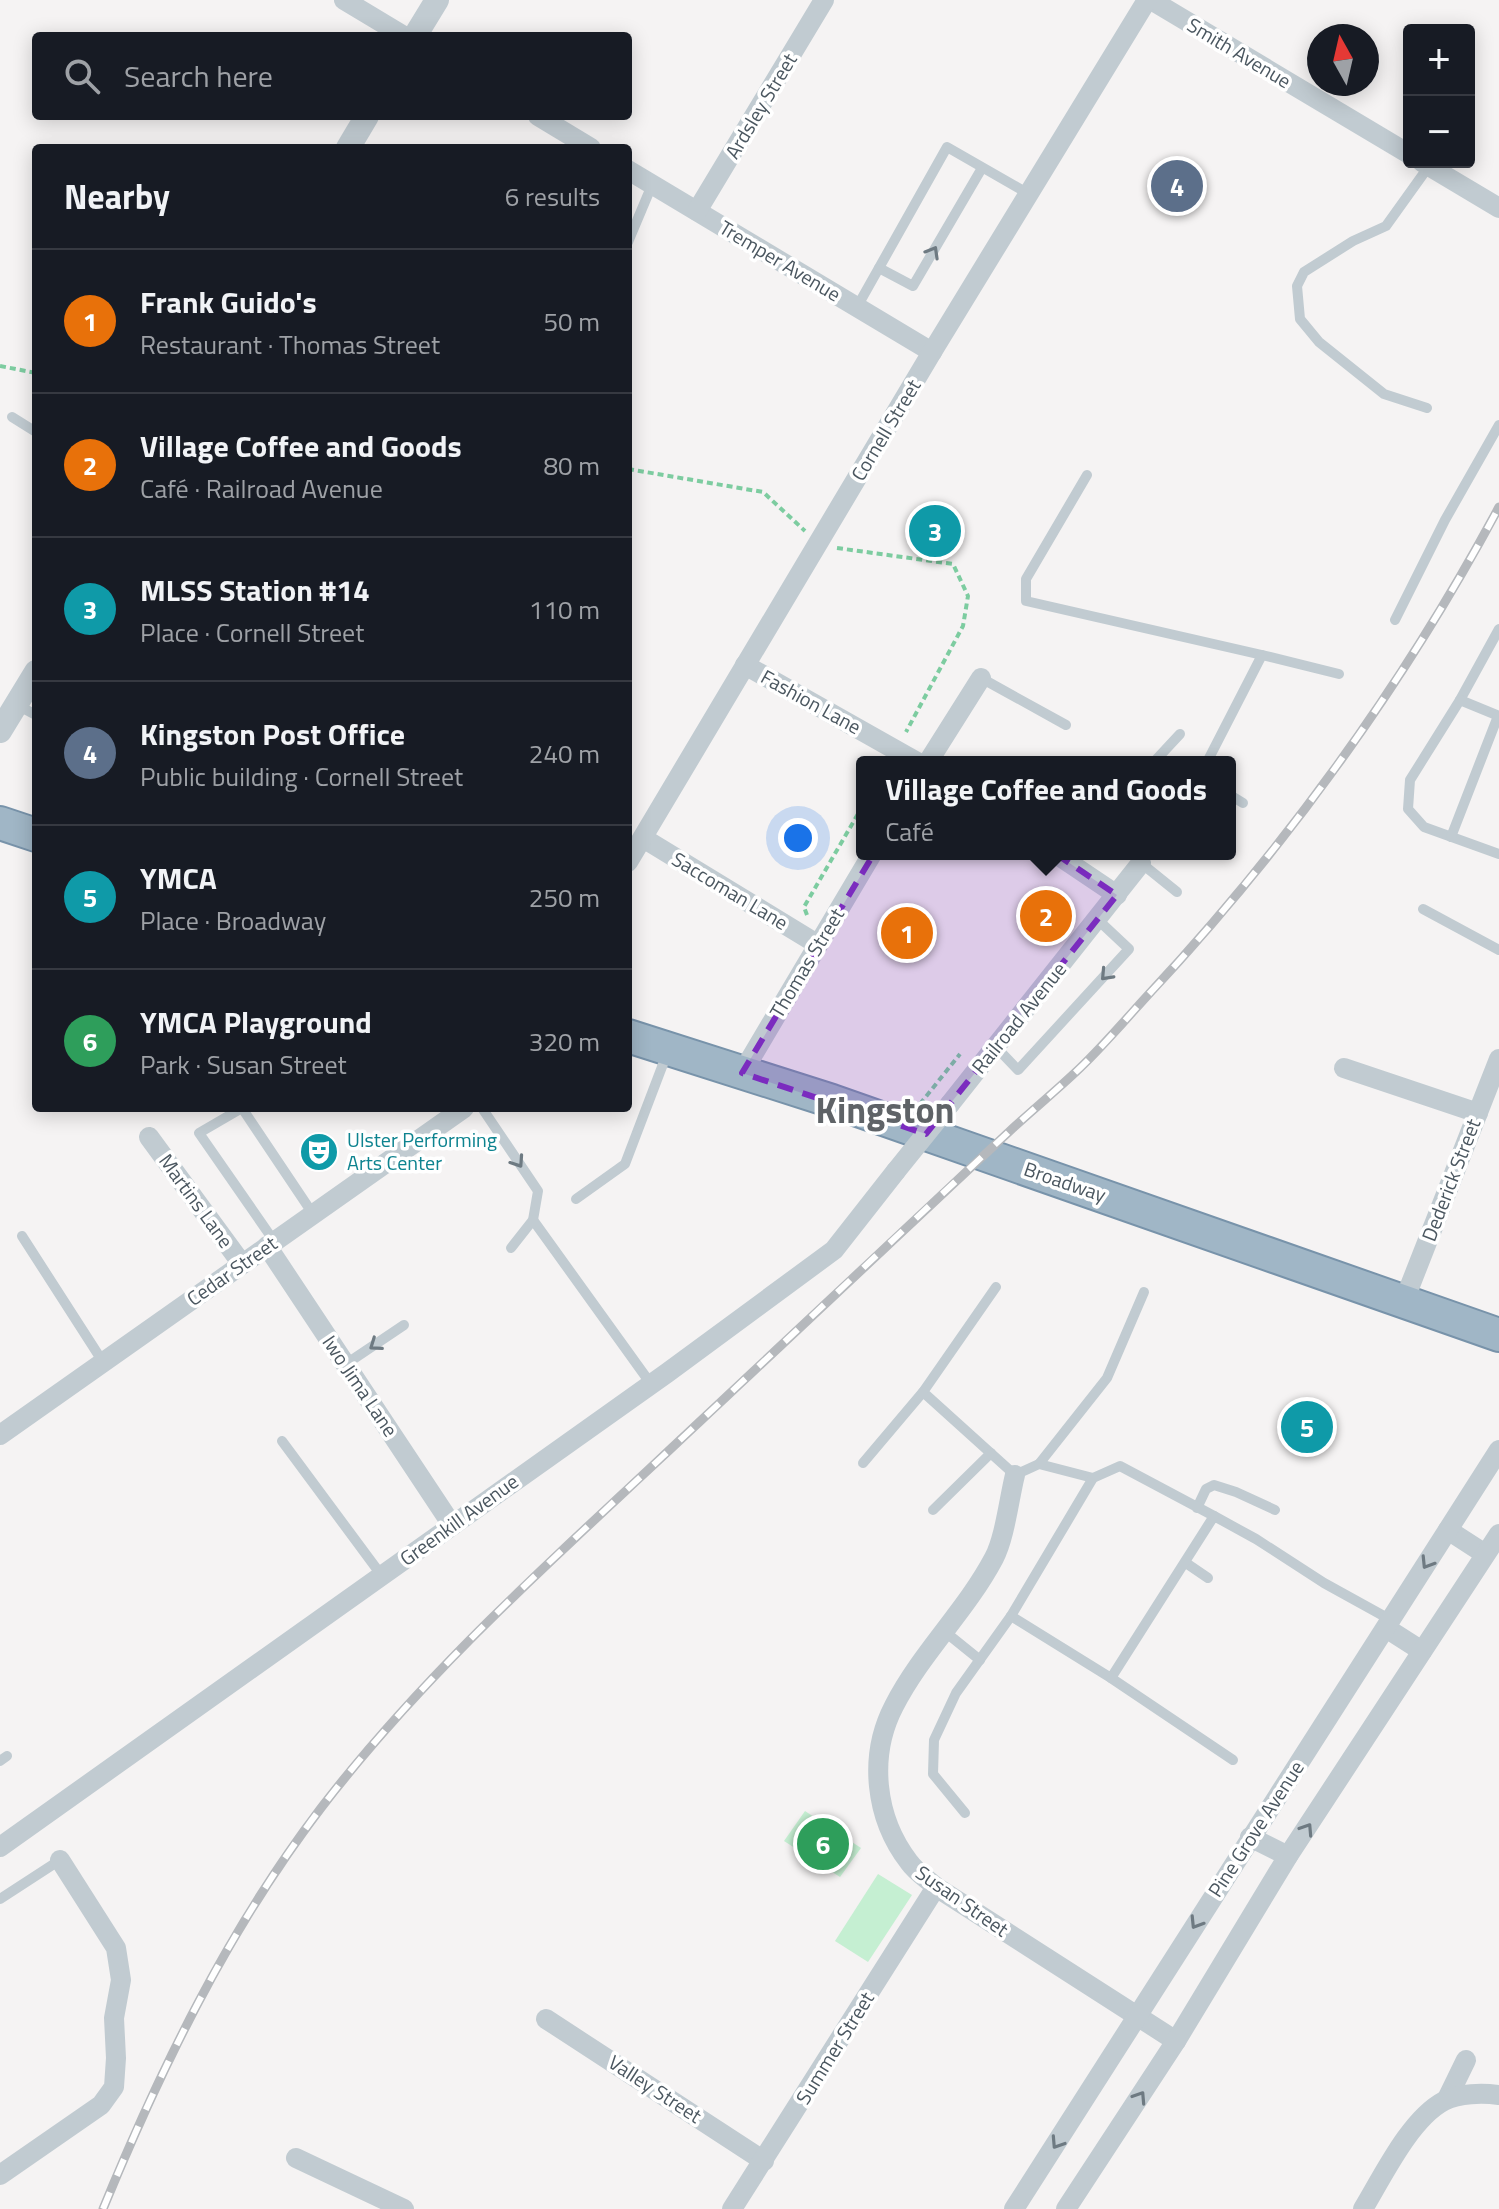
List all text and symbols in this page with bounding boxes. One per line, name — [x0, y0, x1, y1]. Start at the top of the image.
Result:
street label: Smith Avenue — [1181, 9, 1297, 96]
north arrow — [1307, 24, 1379, 96]
map controls — [1403, 24, 1475, 168]
button: + — [1403, 24, 1475, 96]
search box — [32, 32, 632, 120]
street label: Ardsley Street — [717, 47, 804, 165]
text: Search here — [124, 53, 273, 99]
icon: search — [60, 54, 104, 98]
button: − — [1403, 96, 1475, 168]
pin: 4 — [1151, 156, 1203, 216]
text: Nearby — [64, 170, 170, 222]
text: 6 results — [505, 177, 600, 216]
street label: Tremper Avenue — [714, 212, 847, 309]
one-way arrow — [923, 246, 939, 261]
text: Frank Guido's — [140, 279, 317, 325]
text: 1 — [83, 302, 97, 341]
text: 50 m — [543, 302, 600, 341]
text: Restaurant · Thomas Street — [140, 325, 440, 364]
street label: Cornell Street — [843, 373, 928, 487]
text: Village Coffee and Goods — [140, 423, 462, 469]
text: 2 — [83, 446, 97, 485]
text: 80 m — [543, 446, 600, 485]
text: Café · Railroad Avenue — [140, 469, 383, 508]
pin: 3 — [909, 501, 961, 561]
text: MLSS Station #14 — [140, 567, 370, 613]
text: 3 — [83, 590, 97, 629]
text: 110 m — [529, 590, 600, 629]
text: Place · Cornell Street — [140, 613, 364, 652]
street label: Fashion Lane — [755, 661, 867, 742]
text: Kingston Post Office — [140, 711, 405, 757]
text: 4 — [83, 734, 97, 773]
text: 240 m — [529, 734, 600, 773]
popup — [856, 756, 1236, 860]
text: Public building · Cornell Street — [140, 757, 463, 796]
text: Village Coffee and Goods — [885, 766, 1207, 812]
text: Café — [885, 812, 934, 851]
your location — [778, 818, 818, 858]
street label: Saccoman Lane — [666, 844, 794, 938]
text: YMCA — [140, 855, 217, 901]
text: 5 — [83, 878, 97, 917]
text: 250 m — [529, 878, 600, 917]
pin: 2 — [1020, 886, 1072, 946]
text: Place · Broadway — [140, 901, 326, 940]
street label: Thomas Street — [761, 902, 852, 1024]
pin: 1 — [881, 903, 933, 963]
street label: Railroad Avenue — [964, 955, 1074, 1080]
one-way arrow — [1101, 965, 1115, 980]
text: YMCA Playground — [140, 999, 372, 1045]
text: 6 — [83, 1022, 97, 1061]
text: 320 m — [529, 1022, 600, 1061]
text: Park · Susan Street — [140, 1045, 347, 1084]
district label: Kingston — [816, 1082, 954, 1137]
street label: Dederick Street — [1413, 1114, 1488, 1246]
place label: Ulster Performing Arts Center — [347, 1124, 497, 1178]
theatre icon: Ulster Performing Arts Center — [298, 1131, 340, 1173]
street label: Martins Lane — [152, 1147, 241, 1254]
one-way arrow — [508, 1153, 523, 1167]
street label: Broadway — [1020, 1153, 1111, 1210]
street label: Cedar Street — [180, 1228, 283, 1313]
street label: Iwo Jima Lane — [315, 1329, 406, 1443]
one-way arrow — [369, 1335, 383, 1350]
pin: 5 — [1281, 1397, 1333, 1457]
street label: Greenkill Avenue — [393, 1466, 525, 1573]
one-way arrow — [1422, 1554, 1437, 1569]
street label: Pine Grove Avenue — [1200, 1754, 1311, 1903]
pin: 6 — [797, 1814, 849, 1874]
one-way arrow — [1297, 1823, 1312, 1837]
street label: Susan Street — [909, 1857, 1015, 1944]
one-way arrow — [1190, 1914, 1205, 1929]
street label: Summer Street — [788, 1985, 882, 2110]
street label: Valley Street — [602, 2047, 708, 2130]
one-way arrow — [1130, 2091, 1145, 2106]
one-way arrow — [1051, 2134, 1066, 2149]

